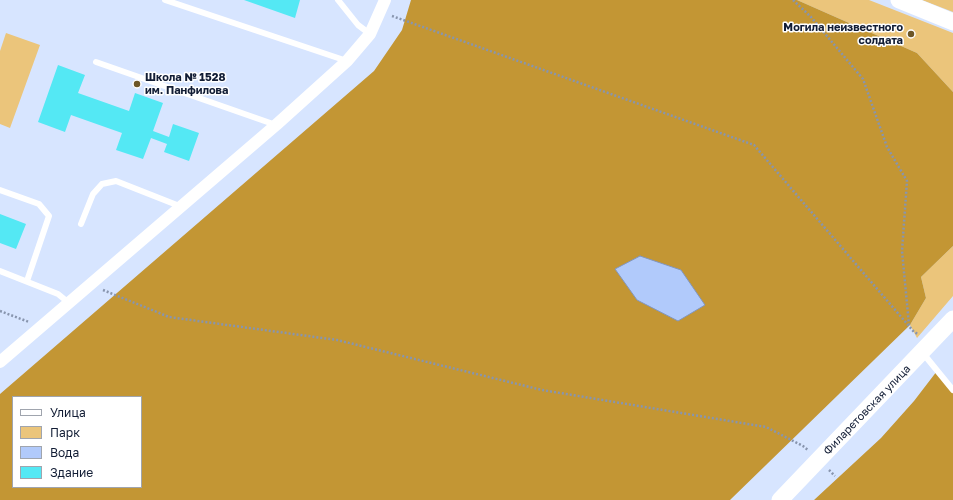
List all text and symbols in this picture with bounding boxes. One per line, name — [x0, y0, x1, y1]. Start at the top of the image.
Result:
place label: Могила неизвестного солдата — [783, 21, 903, 47]
marker: Могила неизвестного солдата — [906, 29, 916, 39]
place label: Школа № 1528 им. Панфилова — [145, 71, 228, 97]
marker: Школа № 1528 им. Панфилова — [132, 79, 142, 89]
street label: Филаретовская улица — [821, 362, 913, 458]
legend — [12, 396, 142, 488]
text: Улица — [50, 405, 86, 420]
text: Парк — [50, 425, 80, 440]
text: Вода — [50, 445, 79, 460]
text: Здание — [50, 465, 93, 480]

